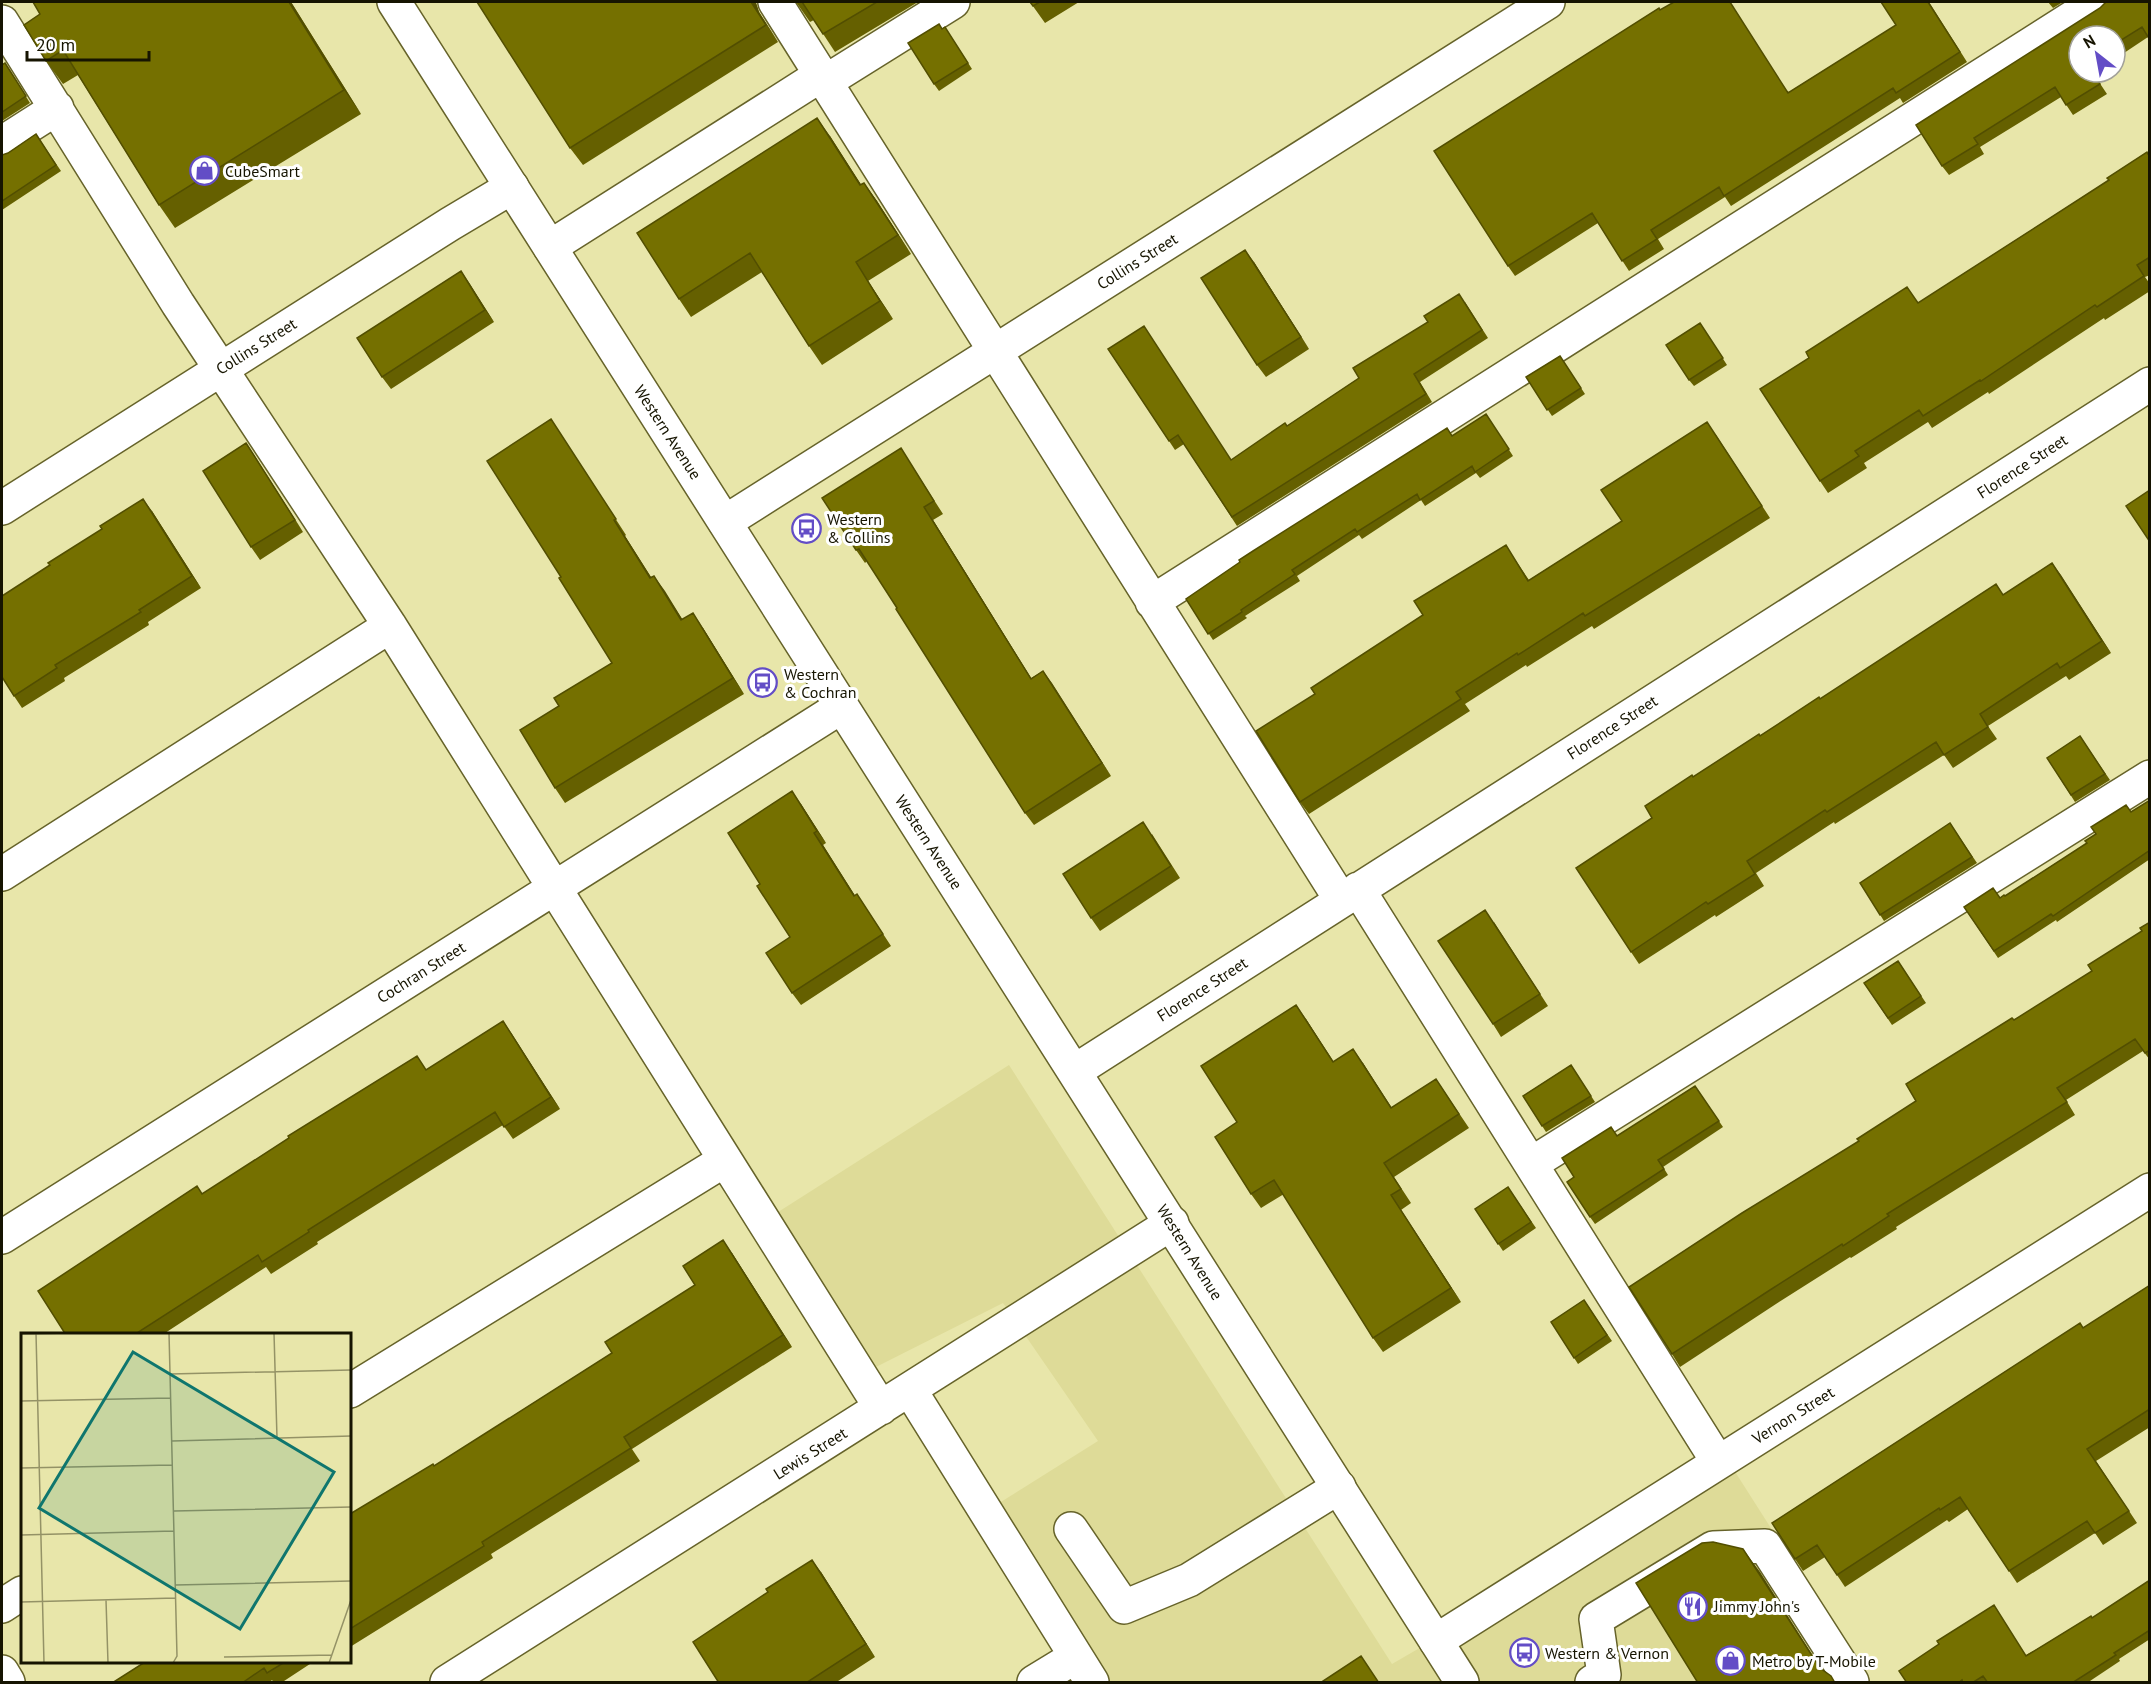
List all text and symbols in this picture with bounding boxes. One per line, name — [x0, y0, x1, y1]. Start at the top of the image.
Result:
scale bar — [27, 24, 148, 62]
north arrow — [2067, 24, 2127, 84]
text: N — [2080, 30, 2099, 52]
text: 20 m — [36, 33, 75, 56]
shop icon: CubeSmart — [188, 155, 220, 187]
place label: CubeSmart — [225, 161, 301, 181]
street label: Collins Street — [1093, 228, 1182, 294]
street label: Collins Street — [212, 313, 301, 379]
street label: Western Avenue — [630, 381, 706, 483]
street label: Florence Street — [1973, 429, 2072, 503]
place label: Western & Collins — [827, 509, 891, 547]
bus stop icon: Western & Collins — [790, 512, 822, 544]
place label: Western & Cochran — [784, 664, 857, 702]
bus stop icon: Western & Cochran — [747, 667, 779, 699]
street label: Florence Street — [1563, 690, 1662, 764]
street label: Western Avenue — [891, 791, 967, 893]
street label: Cochran Street — [373, 937, 469, 1007]
street label: Florence Street — [1153, 952, 1252, 1026]
street label: Western Avenue — [1153, 1201, 1227, 1303]
inset map — [21, 1333, 351, 1663]
street label: Vernon Street — [1747, 1382, 1838, 1449]
street label: Lewis Street — [769, 1422, 851, 1484]
restaurant icon: Jimmy John's — [1677, 1590, 1709, 1622]
place label: Jimmy John's — [1713, 1596, 1800, 1616]
bus stop icon: Western & Vernon — [1508, 1637, 1540, 1669]
place label: Western & Vernon — [1545, 1643, 1669, 1663]
shop icon: Metro by T-Mobile — [1715, 1645, 1747, 1677]
place label: Metro by T-Mobile — [1752, 1651, 1876, 1671]

